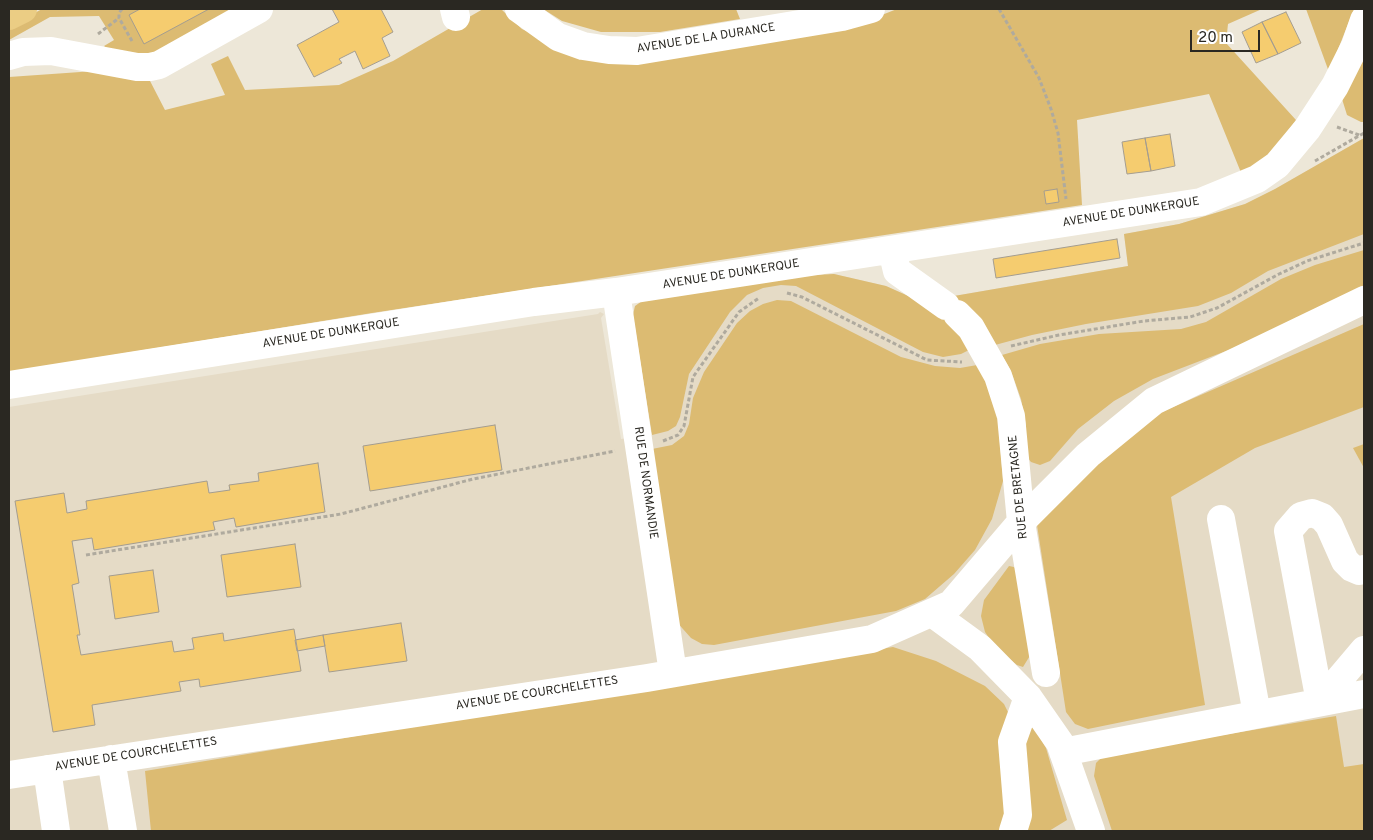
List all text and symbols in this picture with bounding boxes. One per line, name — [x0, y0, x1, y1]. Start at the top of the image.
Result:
scale bar — [1193, 20, 1263, 52]
street label: AVENUE DE LA DURANCE — [636, 21, 776, 57]
text: 20 m — [1198, 29, 1233, 48]
street label: AVENUE DE DUNKERQUE — [1061, 195, 1201, 231]
street label: AVENUE DE DUNKERQUE — [661, 257, 801, 293]
street label: AVENUE DE DUNKERQUE — [261, 316, 401, 352]
street label: RUE DE NORMANDIE — [630, 426, 660, 540]
street label: RUE DE BRETAGNE — [1006, 434, 1032, 540]
street label: AVENUE DE COURCHELETTES — [455, 674, 619, 714]
street label: AVENUE DE COURCHELETTES — [54, 735, 218, 775]

